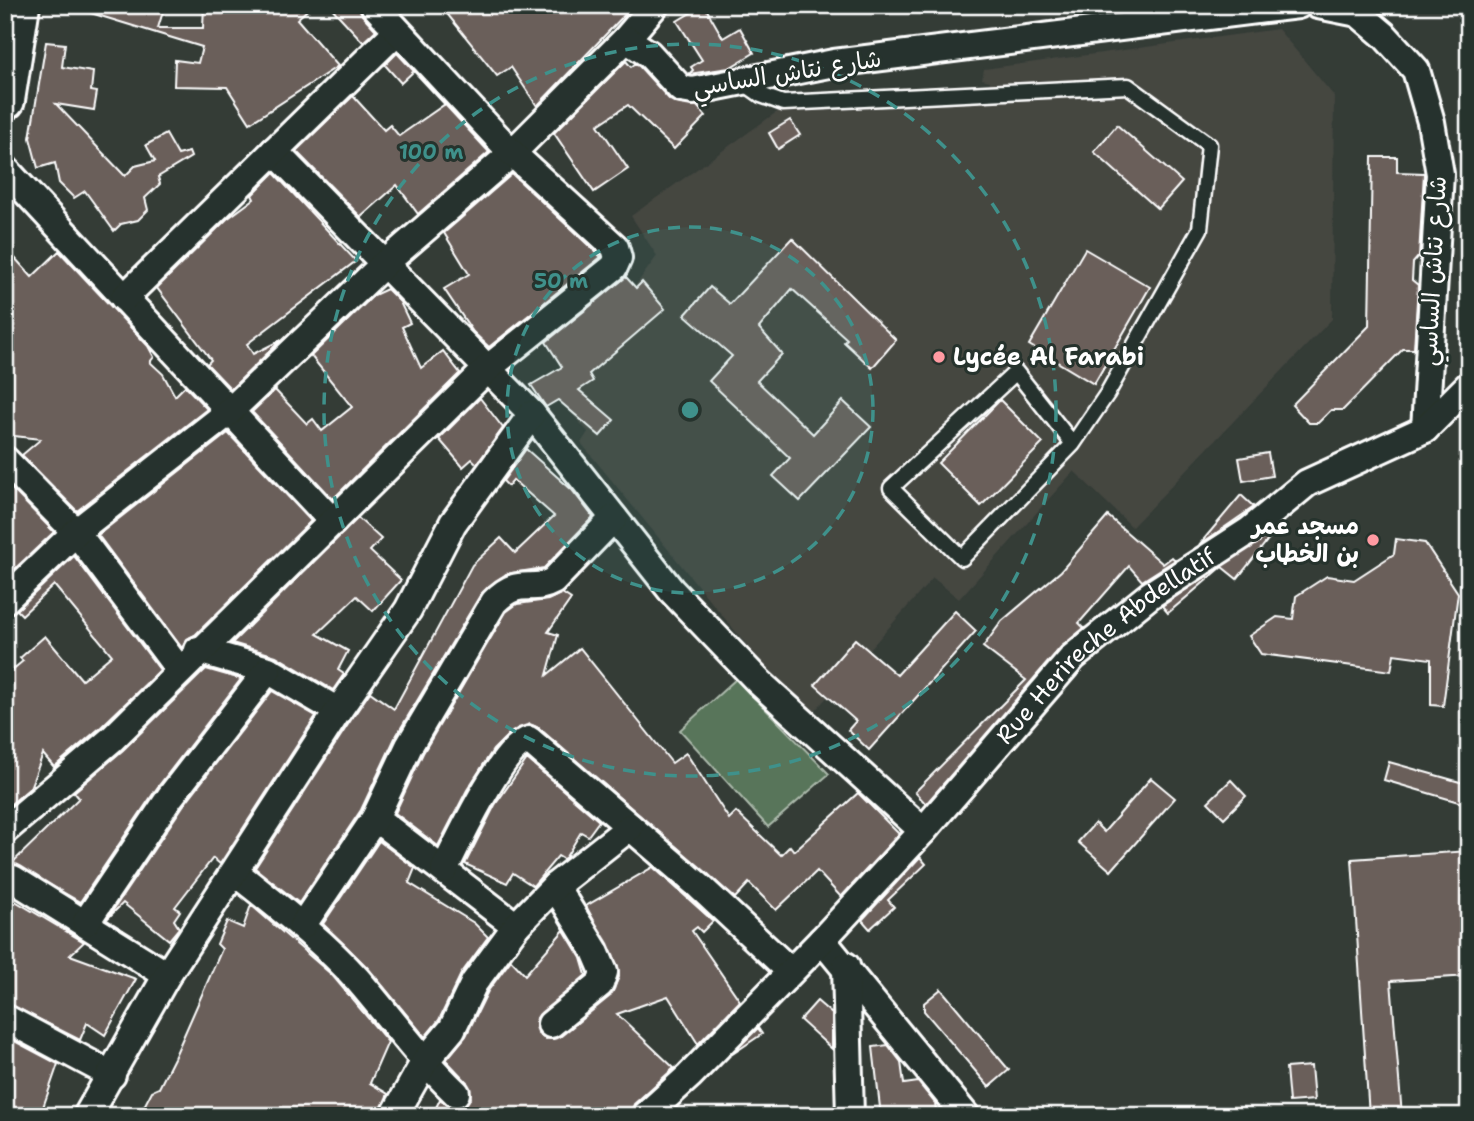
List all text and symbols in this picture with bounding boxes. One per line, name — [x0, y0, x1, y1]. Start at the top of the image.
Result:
street label: شارع نتاش الساسي — [690, 42, 884, 109]
text: 100 m — [399, 138, 463, 166]
street label: شارع نتاش الساسي — [1412, 175, 1459, 367]
text: 50 m — [534, 267, 588, 295]
place label: Lycée Al Farabi — [953, 341, 1144, 373]
marker: Lycée Al Farabi — [931, 349, 947, 365]
centre of rings — [678, 398, 702, 422]
place label: مسجد عمر بن الخطاب — [1250, 510, 1359, 570]
marker: مسجد عمر بن الخطاب — [1365, 532, 1381, 548]
street label: Rue Herireche Abdellatif — [989, 540, 1223, 751]

